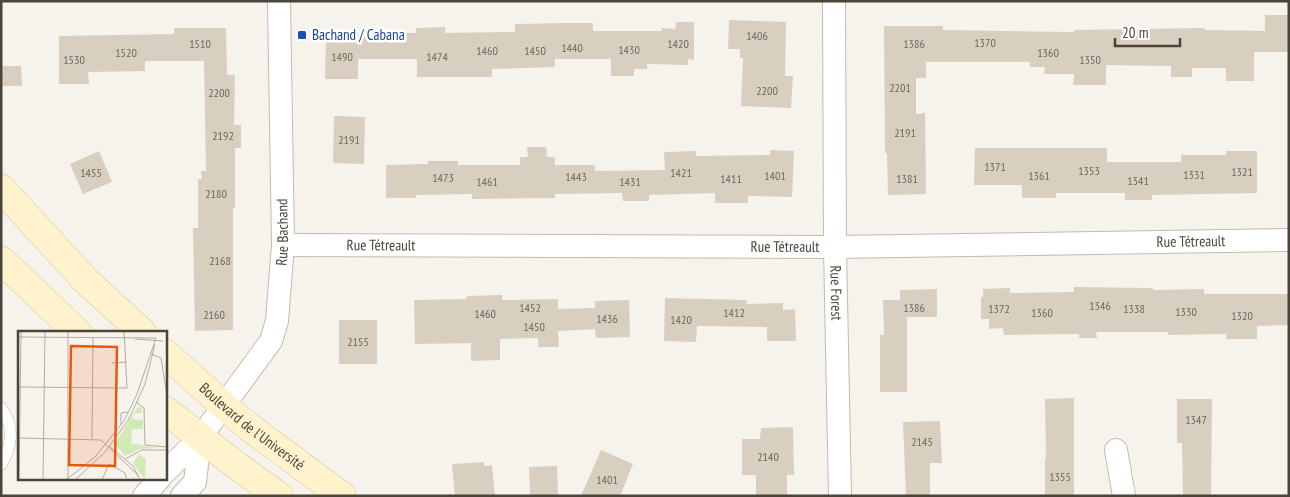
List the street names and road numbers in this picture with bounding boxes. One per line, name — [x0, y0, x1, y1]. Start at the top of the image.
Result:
street label: Rue Bachand — [271, 198, 292, 266]
street label: Rue Tétreault — [1156, 231, 1226, 251]
street label: Rue Tétreault — [346, 235, 416, 254]
street label: Rue Tétreault — [750, 237, 820, 256]
street label: Rue Forest — [826, 265, 846, 321]
street label: Boulevard de l'Université — [196, 378, 309, 474]

